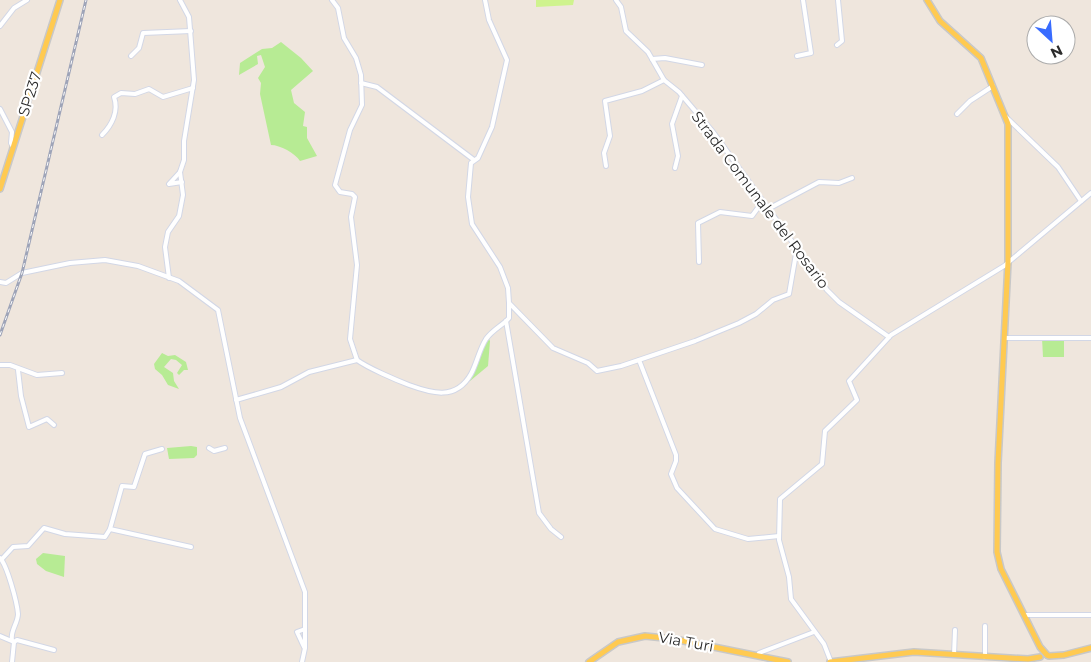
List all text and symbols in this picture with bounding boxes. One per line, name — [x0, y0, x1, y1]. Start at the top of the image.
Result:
north arrow — [1026, 15, 1076, 65]
text: N — [1048, 41, 1066, 62]
street label: SP237 — [13, 69, 46, 118]
street label: Strada Comunale del Rosario — [687, 107, 833, 292]
street label: Via Turi — [657, 627, 715, 656]

